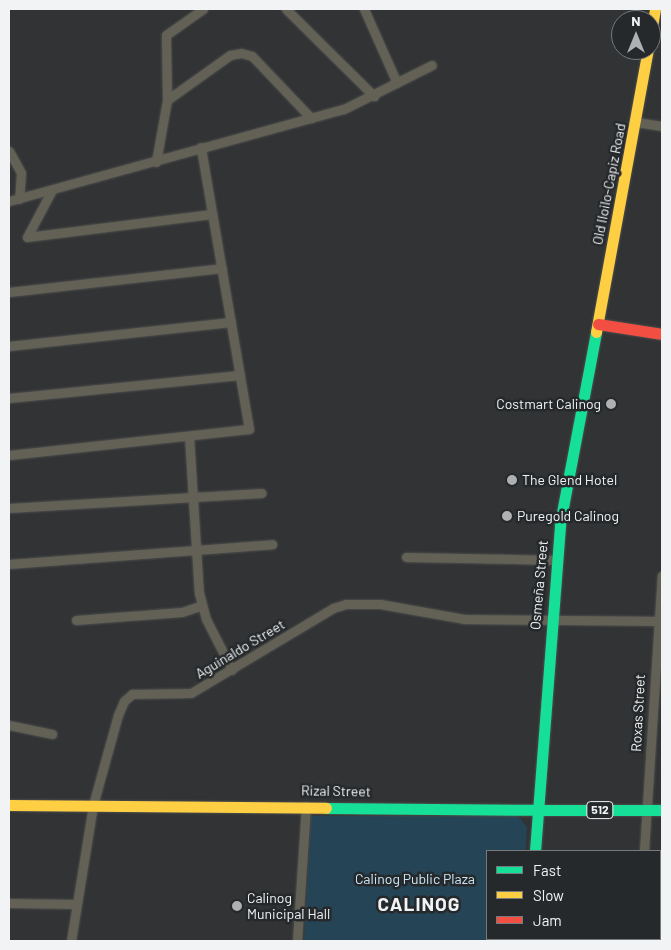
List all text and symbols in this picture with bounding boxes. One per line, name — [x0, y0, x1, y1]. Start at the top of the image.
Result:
north arrow — [611, 10, 661, 60]
text: N — [631, 12, 641, 29]
street label: Old Iloilo-Capiz Road — [589, 122, 629, 246]
place label: Costmart Calinog — [496, 396, 601, 412]
marker: Costmart Calinog — [605, 398, 617, 410]
place label: The Glend Hotel — [522, 472, 617, 488]
marker: The Glend Hotel — [506, 474, 518, 486]
place label: Puregold Calinog — [517, 508, 619, 524]
marker: Puregold Calinog — [501, 510, 513, 522]
street label: Osmeña Street — [527, 539, 551, 631]
street label: Aguinaldo Street — [192, 616, 288, 682]
street label: Roxas Street — [628, 674, 648, 752]
street label: Rizal Street — [301, 782, 371, 800]
road number: 512 — [586, 800, 614, 820]
legend — [486, 850, 661, 940]
text: Fast — [533, 861, 561, 879]
park label: Calinog Public Plaza — [355, 871, 475, 887]
text: Slow — [533, 886, 564, 904]
place label: Calinog Municipal Hall — [247, 890, 330, 922]
district label: CALINOG — [377, 893, 461, 915]
marker: Calinog Municipal Hall — [231, 900, 243, 912]
text: Jam — [533, 911, 562, 929]

